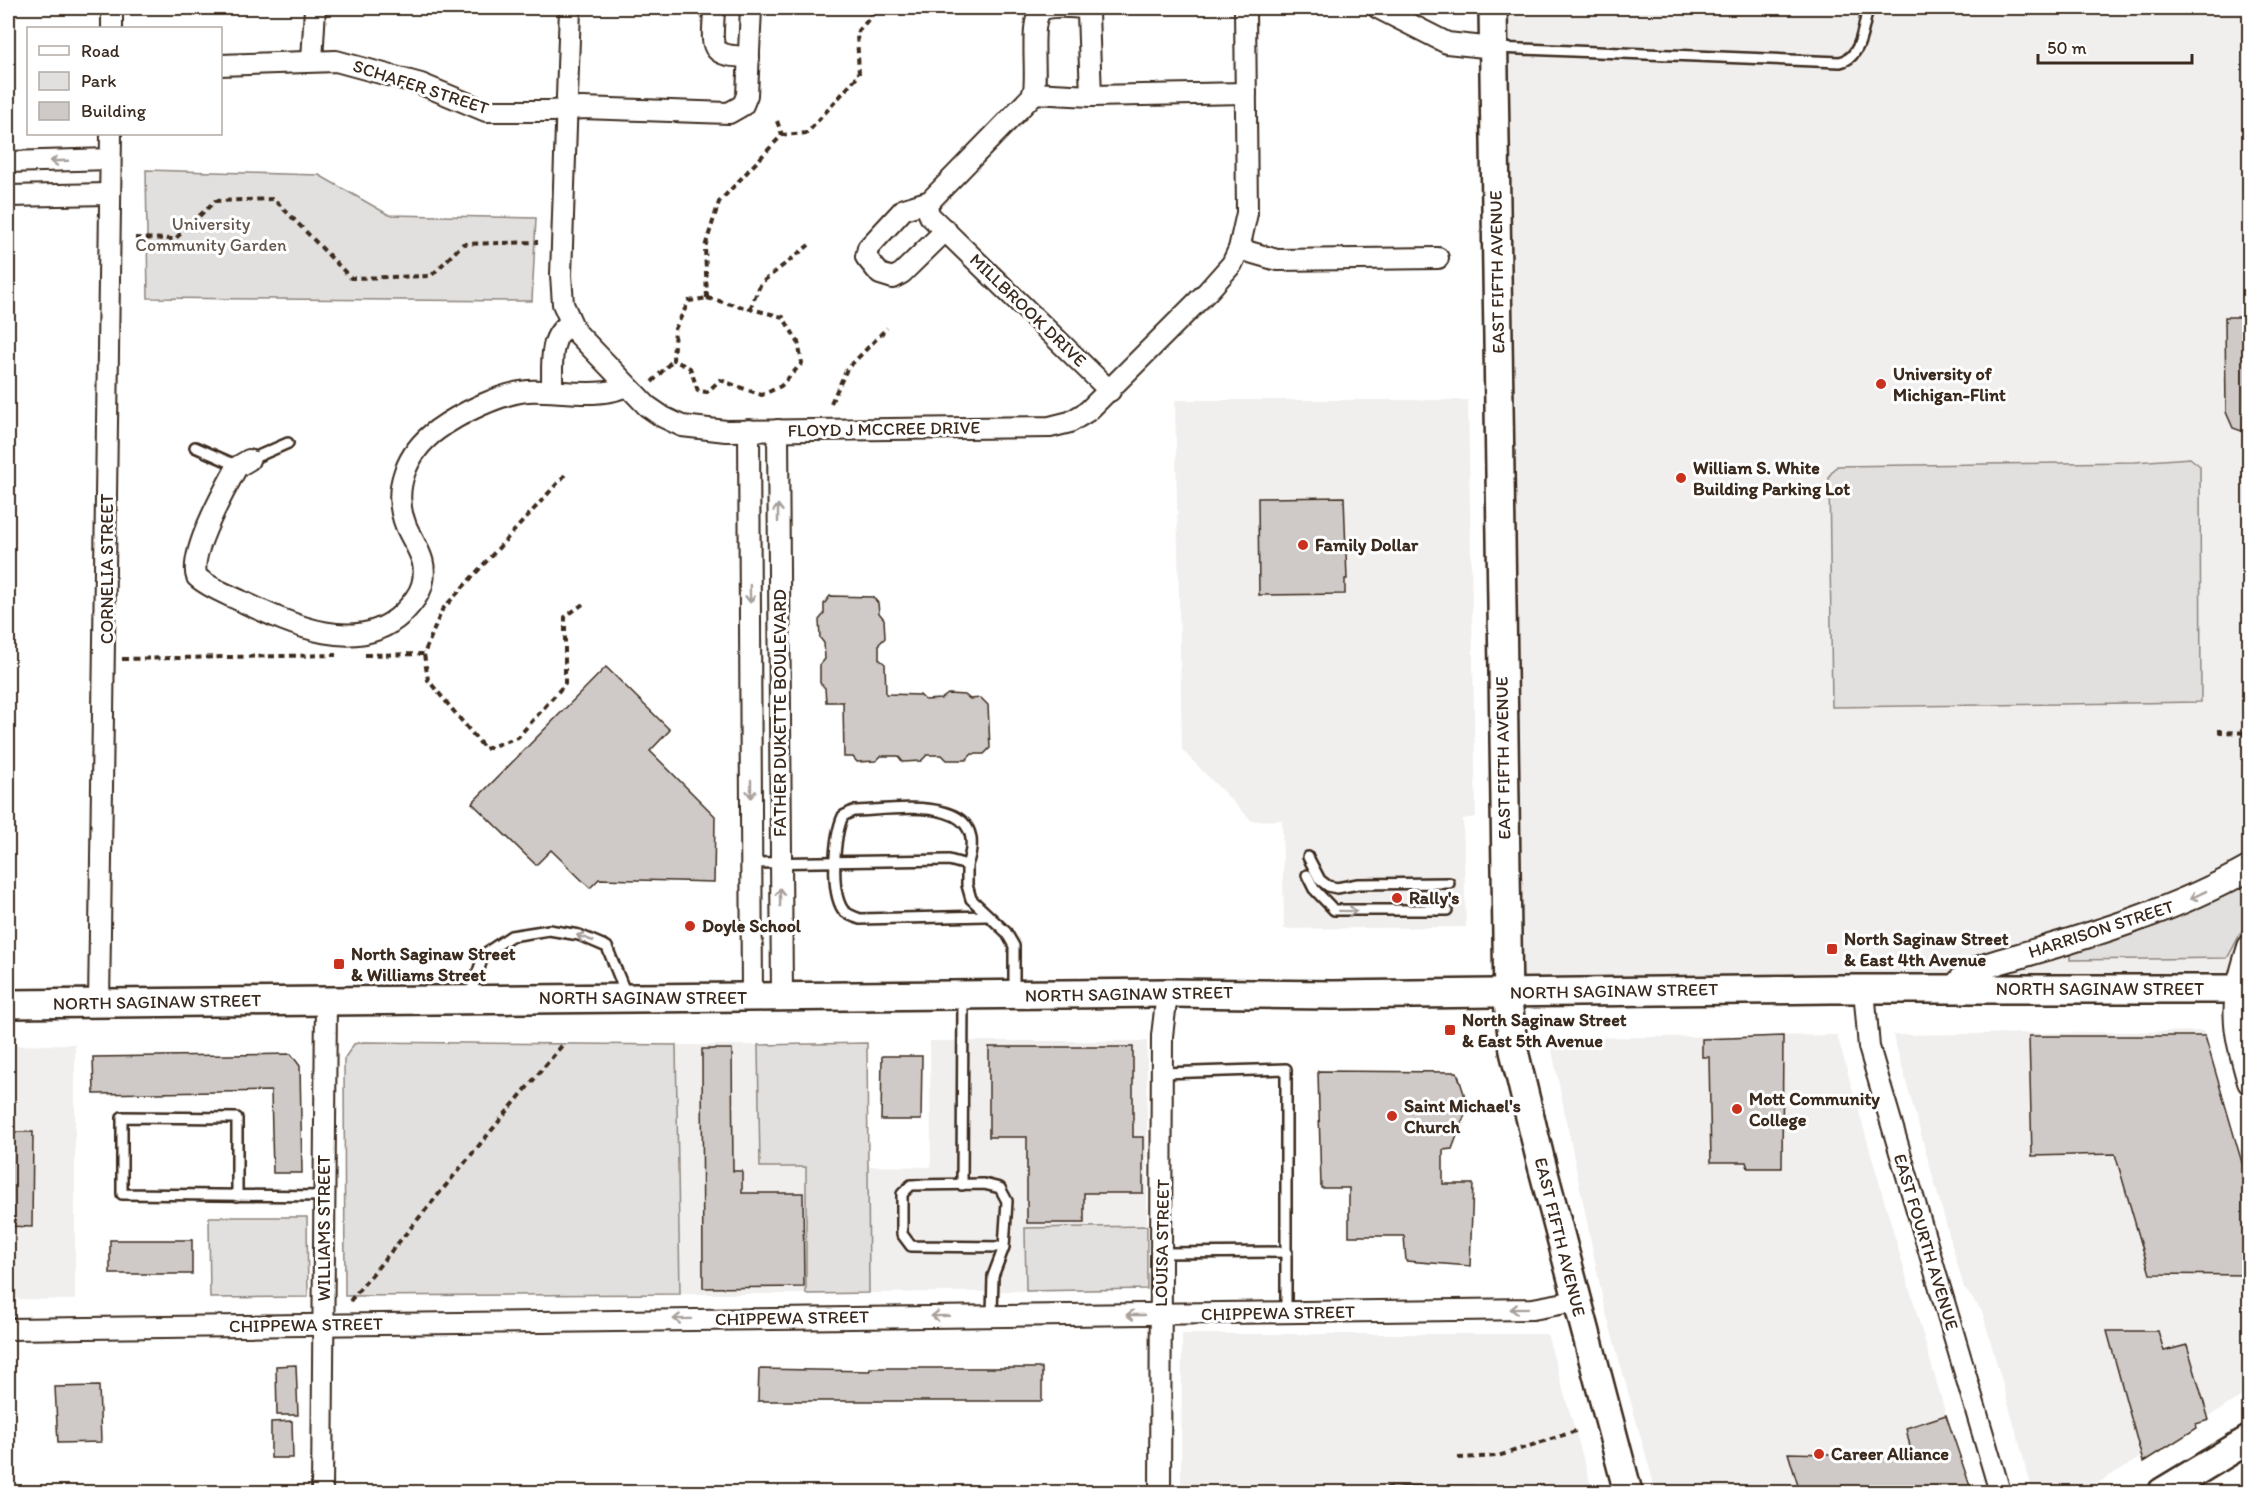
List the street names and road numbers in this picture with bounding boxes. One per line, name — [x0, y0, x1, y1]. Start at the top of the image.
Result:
street label: SCHAFER STREET — [350, 55, 492, 119]
street label: EAST FIFTH AVENUE — [1485, 190, 1509, 354]
street label: MILLBROOK DRIVE — [965, 249, 1091, 371]
street label: FLOYD J MCCREE DRIVE — [788, 416, 981, 442]
street label: CORNELIA STREET — [96, 494, 118, 644]
street label: FATHER DUKETTE BOULEVARD — [769, 589, 791, 837]
street label: EAST FIFTH AVENUE — [1491, 676, 1515, 840]
street label: HARRISON STREET — [2025, 895, 2177, 963]
street label: NORTH SAGINAW STREET — [1510, 978, 1718, 1004]
street label: NORTH SAGINAW STREET — [1996, 978, 2204, 1000]
street label: NORTH SAGINAW STREET — [1025, 981, 1233, 1007]
street label: NORTH SAGINAW STREET — [539, 987, 747, 1009]
street label: NORTH SAGINAW STREET — [53, 989, 261, 1015]
street label: EAST FOURTH AVENUE — [1889, 1151, 1963, 1333]
street label: WILLIAMS STREET — [313, 1155, 335, 1301]
street label: EAST FIFTH AVENUE — [1530, 1155, 1590, 1319]
street label: LOUISA STREET — [1150, 1179, 1174, 1307]
street label: CHIPPEWA STREET — [1201, 1301, 1355, 1325]
street label: CHIPPEWA STREET — [715, 1306, 869, 1330]
street label: CHIPPEWA STREET — [229, 1313, 383, 1337]

